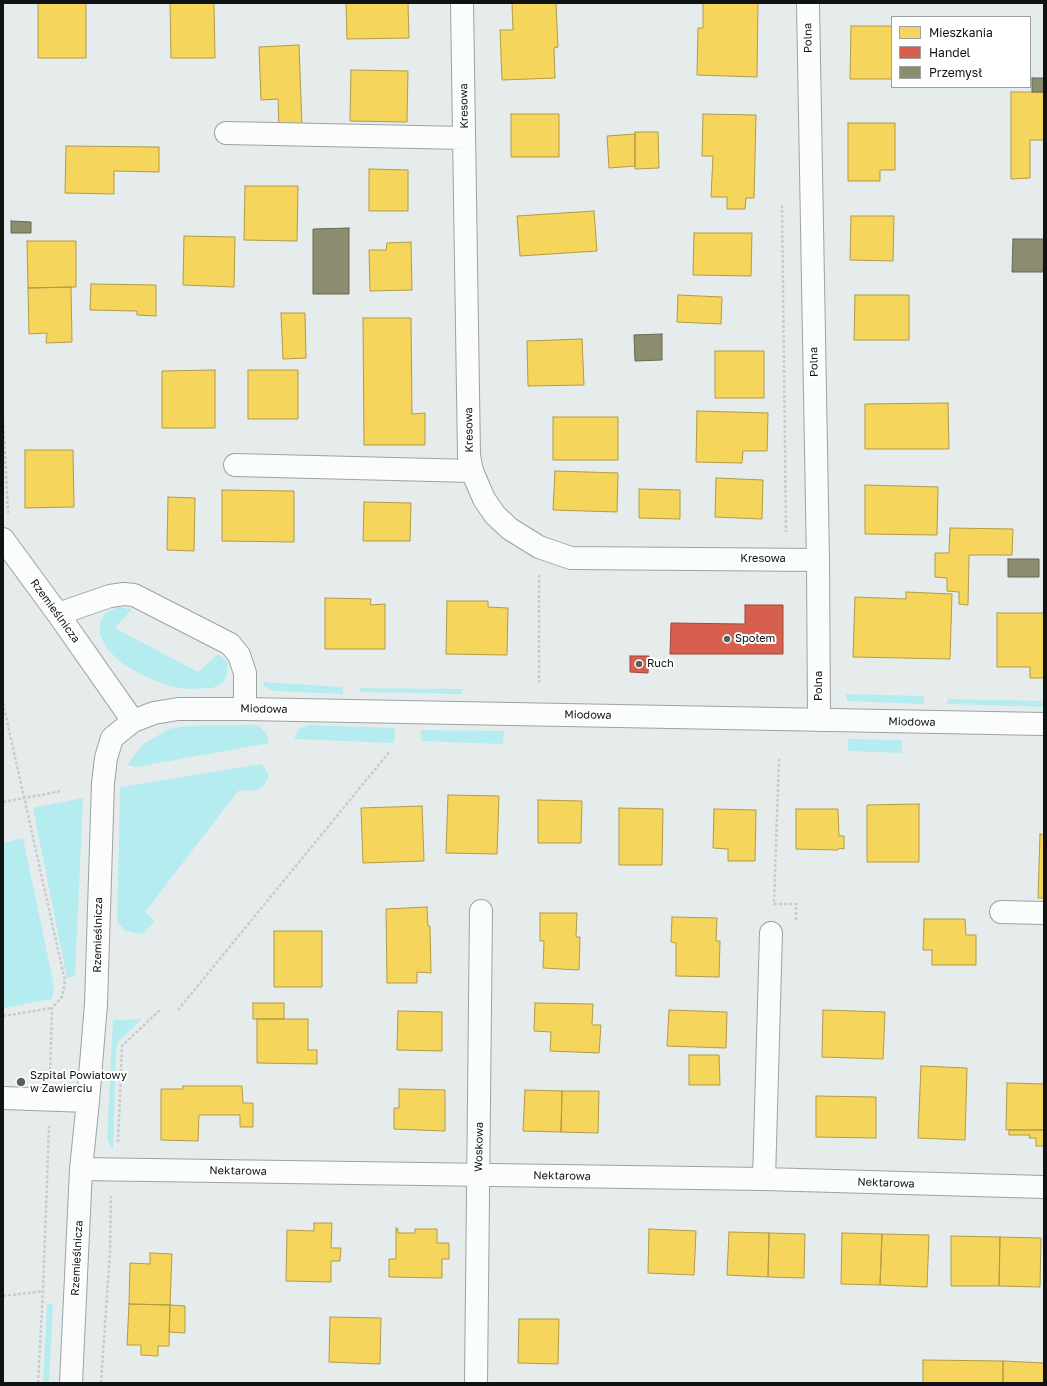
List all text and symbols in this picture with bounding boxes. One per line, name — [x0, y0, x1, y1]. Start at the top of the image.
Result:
legend — [891, 16, 1031, 88]
street label: Polna — [801, 23, 815, 53]
text: Mieszkania — [929, 25, 993, 40]
text: Handel — [929, 45, 970, 60]
text: Przemysł — [929, 65, 982, 80]
street label: Kresowa — [457, 83, 471, 129]
street label: Polna — [807, 347, 821, 377]
street label: Kresowa — [462, 407, 476, 453]
street label: Kresowa — [740, 552, 786, 566]
street label: Rzemieślnicza — [27, 577, 83, 645]
place label: Społem — [735, 632, 775, 646]
marker: Społem — [722, 634, 732, 644]
place label: Ruch — [647, 657, 674, 671]
marker: Ruch — [634, 659, 644, 669]
street label: Polna — [812, 671, 826, 701]
street label: Miodowa — [240, 702, 288, 716]
street label: Miodowa — [564, 708, 612, 722]
street label: Miodowa — [888, 715, 936, 729]
street label: Rzemieślnicza — [91, 897, 105, 973]
place label: Szpital Powiatowy w Zawierciu — [30, 1069, 127, 1095]
marker: Szpital Powiatowy w Zawierciu — [15, 1076, 27, 1088]
street label: Woskowa — [472, 1122, 486, 1172]
street label: Nektarowa — [209, 1164, 267, 1178]
street label: Nektarowa — [533, 1169, 591, 1183]
street label: Nektarowa — [857, 1175, 915, 1191]
street label: Rzemieślnicza — [68, 1220, 86, 1296]

